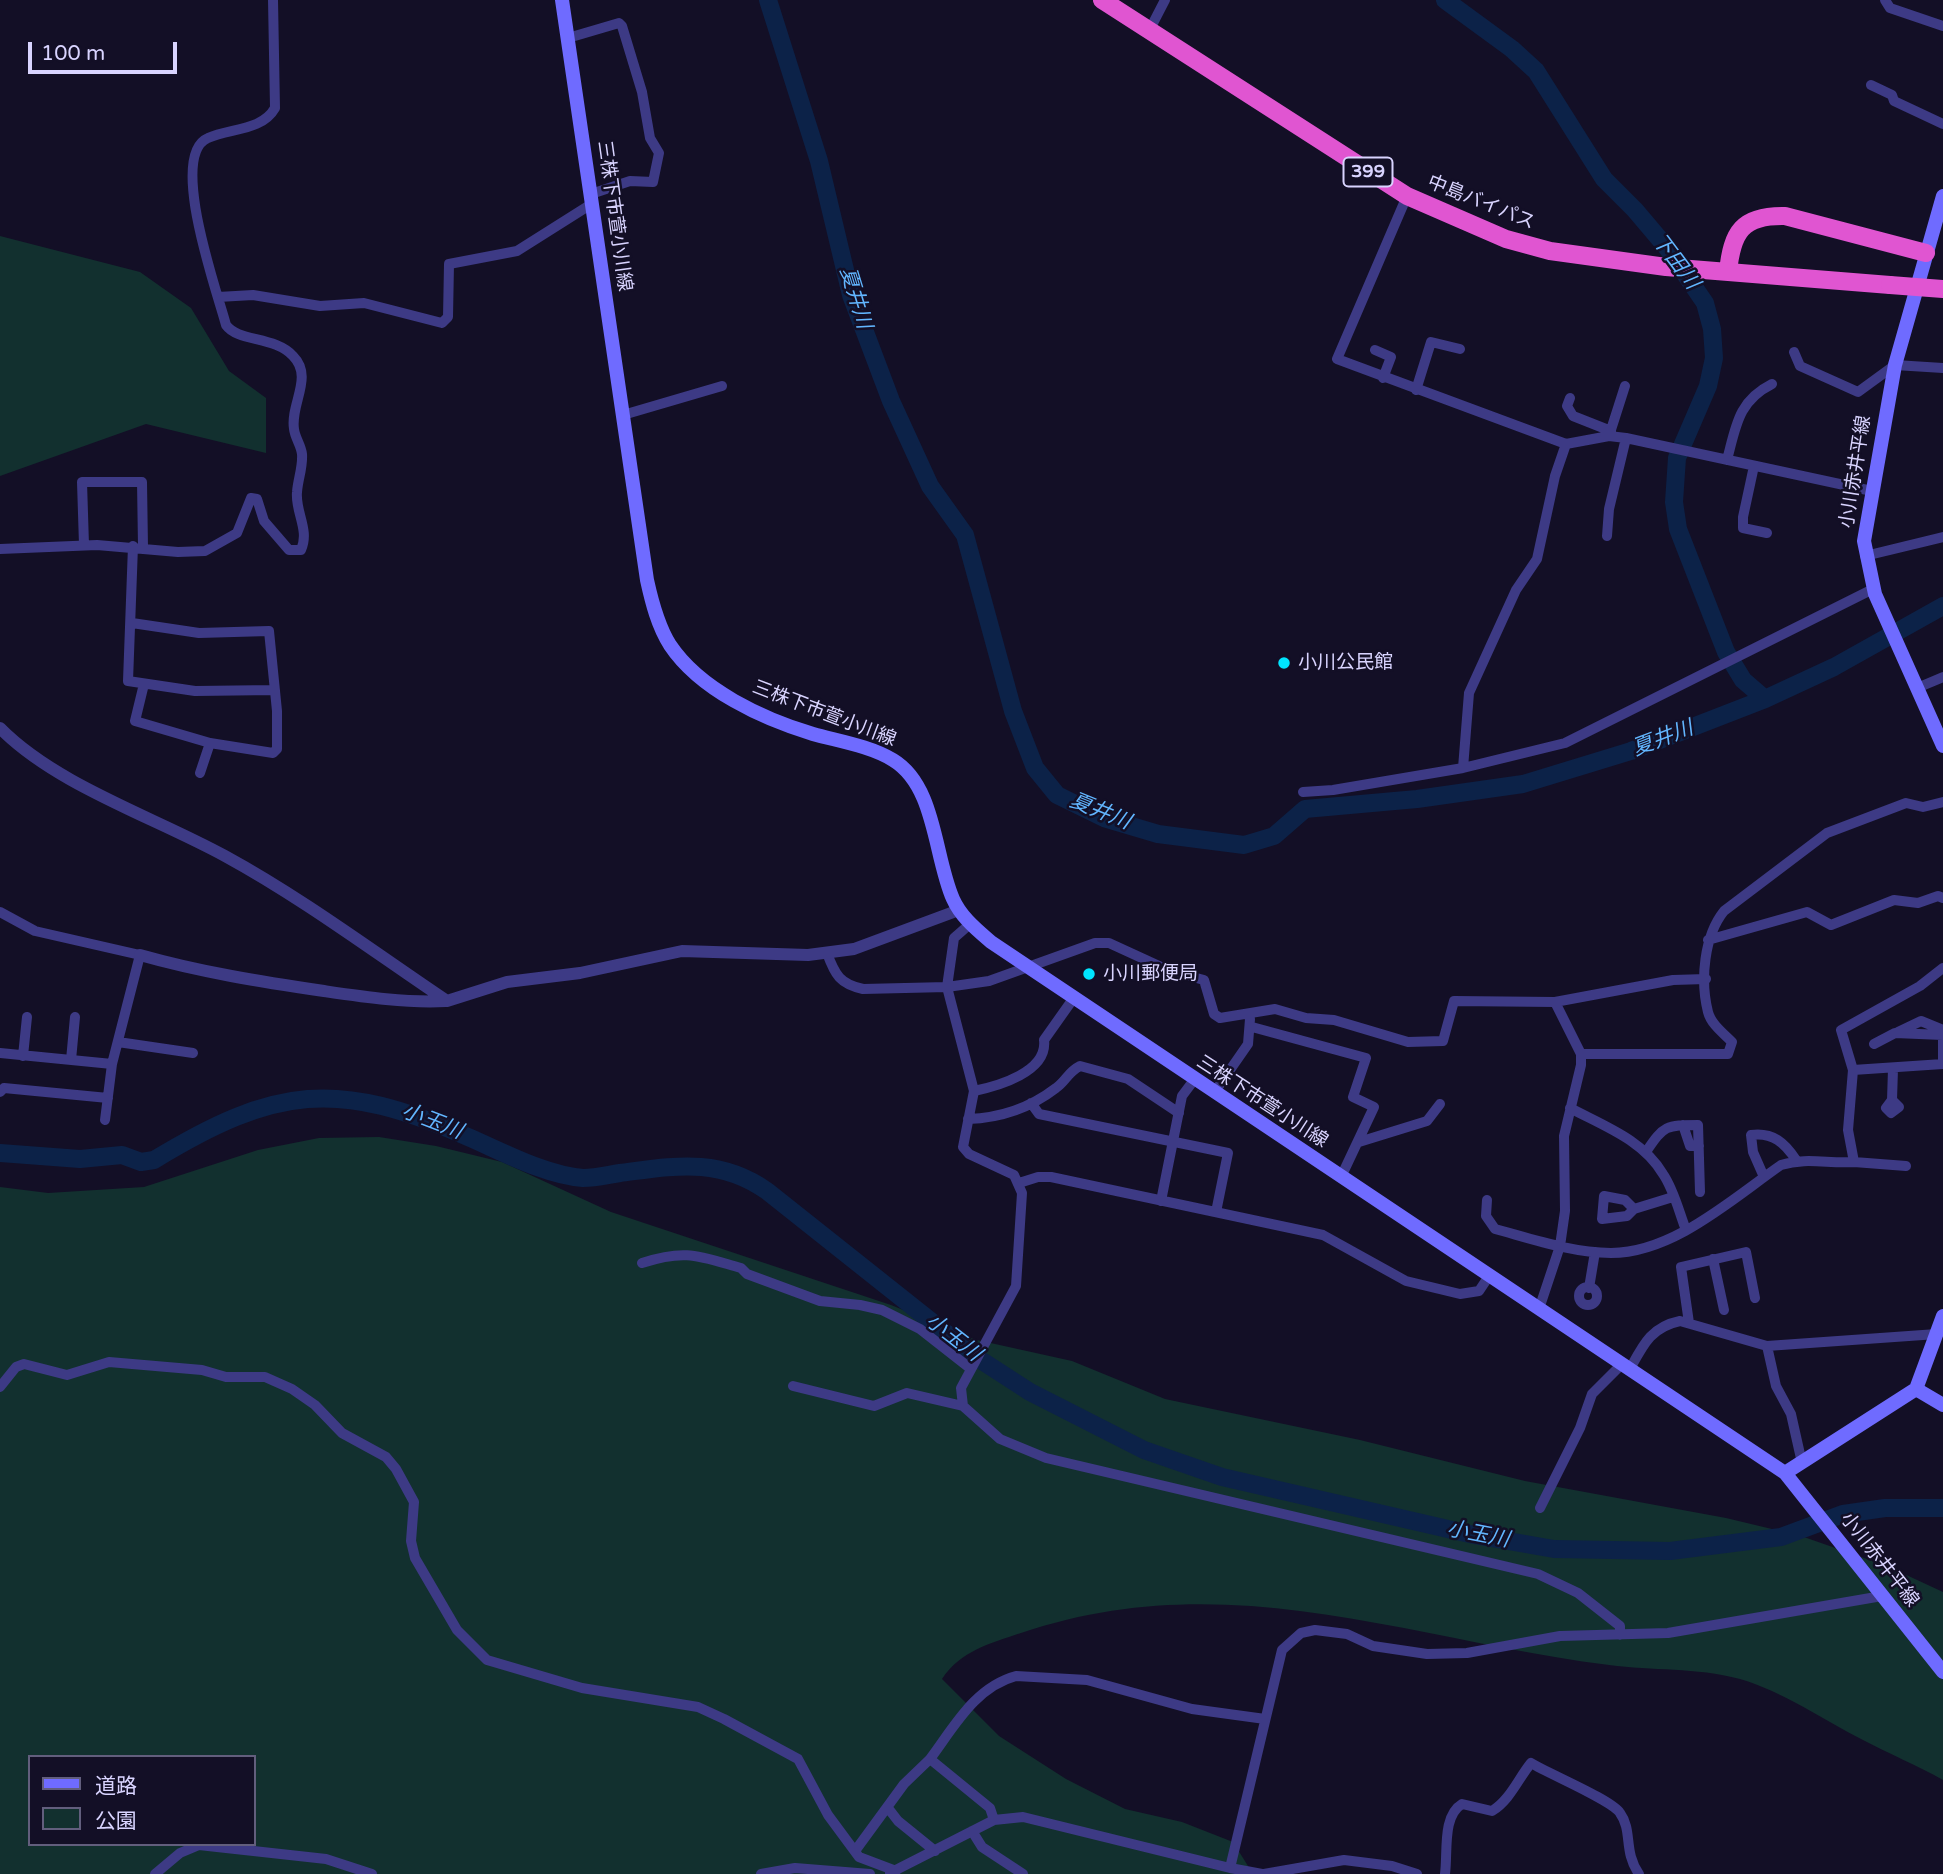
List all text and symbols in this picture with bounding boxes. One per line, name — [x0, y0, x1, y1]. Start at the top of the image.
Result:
scale bar — [32, 28, 180, 72]
text: 100 m — [41, 41, 105, 66]
street label: 三株下市萱小川線 — [592, 139, 636, 293]
road number: 399 — [1344, 158, 1392, 187]
street label: 中島バイパス — [1424, 171, 1538, 235]
water label: 下田川 — [1646, 229, 1704, 295]
water label: 夏井川 — [834, 264, 876, 332]
street label: 小川赤井平線 — [1836, 414, 1876, 530]
place label: 小川公民館 — [1298, 652, 1393, 674]
marker: 小川公民館 — [1276, 655, 1292, 671]
street label: 三株下市萱小川線 — [749, 676, 899, 752]
water label: 夏井川 — [1629, 716, 1697, 762]
water label: 夏井川 — [1066, 789, 1134, 835]
place label: 小川郵便局 — [1103, 963, 1198, 985]
marker: 小川郵便局 — [1081, 966, 1097, 982]
street label: 三株下市萱小川線 — [1192, 1051, 1332, 1153]
water label: 小玉川 — [398, 1099, 466, 1145]
water label: 小玉川 — [920, 1309, 986, 1367]
street label: 小川赤井平線 — [1835, 1508, 1923, 1612]
water label: 小玉川 — [1445, 1517, 1511, 1553]
legend — [28, 1755, 256, 1846]
text: 道路 — [95, 1774, 137, 1799]
text: 公園 — [95, 1809, 137, 1834]

